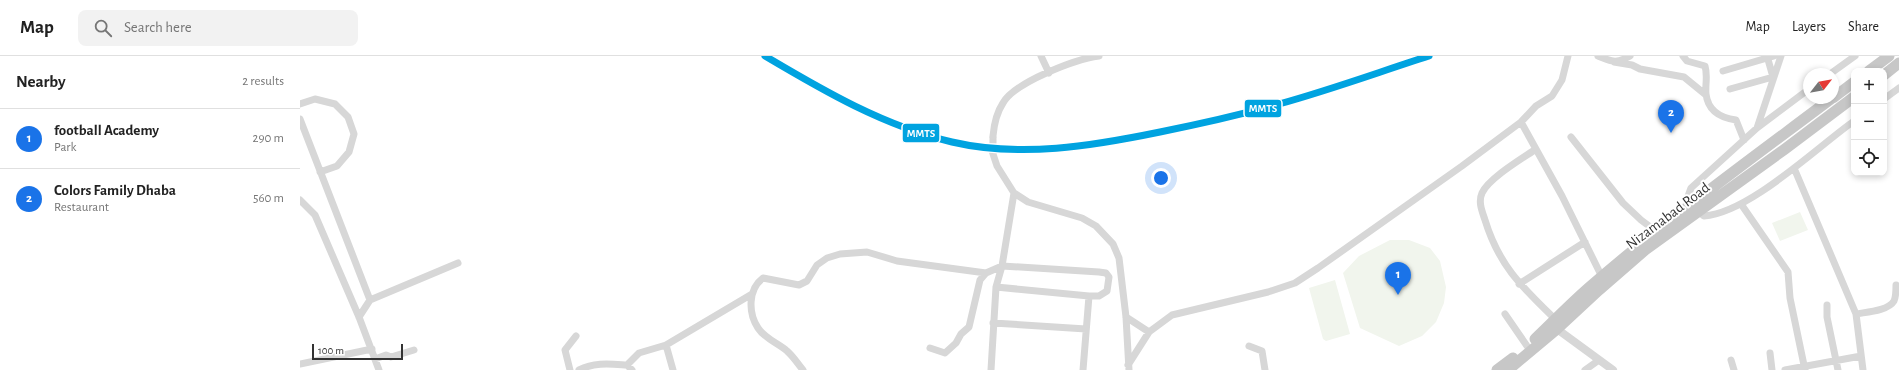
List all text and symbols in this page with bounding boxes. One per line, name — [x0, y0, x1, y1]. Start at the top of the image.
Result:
search box — [78, 10, 358, 46]
icon: search — [92, 17, 114, 39]
text: Map — [20, 18, 54, 37]
text: Search here — [124, 20, 192, 35]
text: Map — [1745, 20, 1770, 34]
text: Layers — [1792, 20, 1826, 34]
text: Share — [1848, 20, 1879, 34]
north arrow — [1803, 68, 1839, 104]
map controls — [1851, 68, 1887, 176]
button: + — [1851, 68, 1887, 104]
text: Nearby — [16, 73, 66, 90]
text: 2 results — [242, 75, 284, 88]
line badge: MMTS — [1244, 99, 1282, 118]
pin: 2 — [1658, 100, 1684, 133]
text: MMTS — [1249, 103, 1278, 114]
button: − — [1851, 104, 1887, 140]
text: football Academy — [54, 123, 159, 138]
line badge: MMTS — [902, 123, 940, 143]
text: MMTS — [907, 128, 936, 139]
text: 1 — [27, 132, 31, 145]
text: 290 m — [253, 132, 284, 145]
button: locate — [1851, 140, 1887, 176]
text: Park — [54, 141, 76, 154]
your location — [1151, 168, 1171, 188]
street label: Nizamabad Road — [1623, 180, 1713, 252]
text: Colors Family Dhaba — [54, 183, 176, 198]
text: 2 — [26, 192, 32, 205]
text: 560 m — [253, 192, 284, 205]
text: Restaurant — [54, 201, 109, 214]
pin: 1 — [1385, 262, 1411, 295]
scale bar — [312, 342, 403, 361]
text: 100 m — [318, 345, 344, 356]

